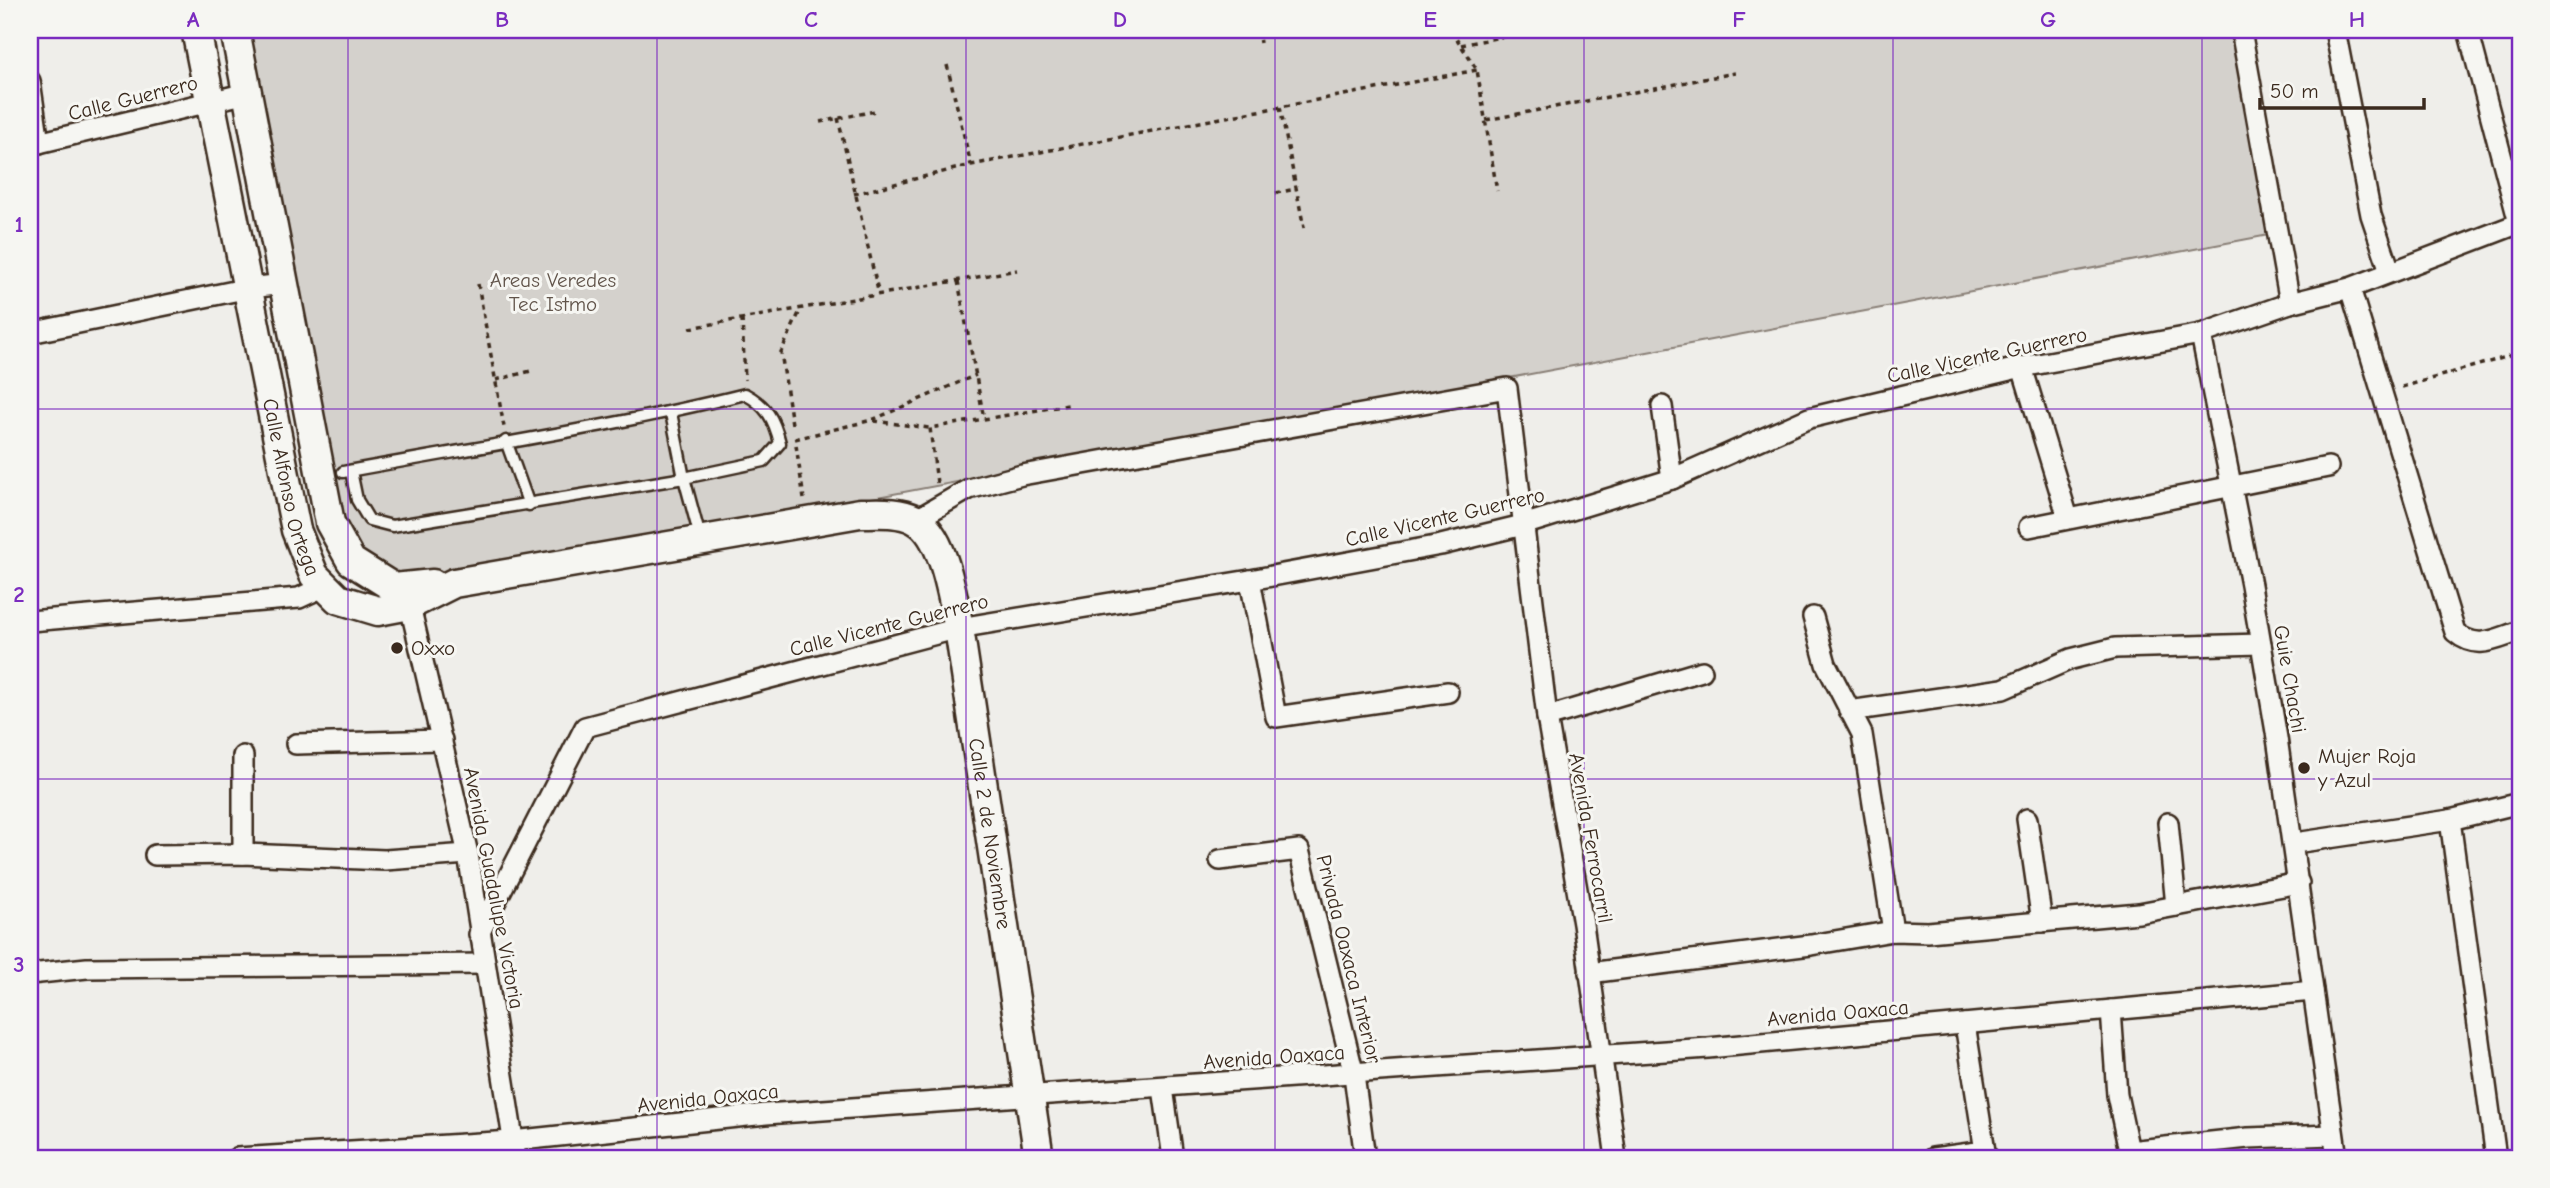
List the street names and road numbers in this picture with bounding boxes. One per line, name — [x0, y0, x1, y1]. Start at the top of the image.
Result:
street label: Calle Guerrero — [66, 70, 200, 126]
street label: Calle Vicente Guerrero — [1885, 322, 2089, 388]
street label: Calle Alfonso Ortega — [258, 396, 325, 579]
street label: Calle Vicente Guerrero — [1343, 482, 1547, 552]
street label: Calle Vicente Guerrero — [787, 589, 991, 661]
street label: Guie Chachi — [2269, 623, 2311, 735]
street label: Calle 2 de Noviembre — [964, 736, 1016, 931]
street label: Avenida Ferrocarril — [1564, 751, 1618, 925]
street label: Avenida Guadalupe Victoria — [459, 765, 529, 1011]
street label: Privada Oaxaca Interior — [1311, 852, 1387, 1066]
street label: Avenida Oaxaca — [1766, 995, 1910, 1031]
street label: Avenida Oaxaca — [1202, 1040, 1346, 1074]
street label: Avenida Oaxaca — [636, 1079, 780, 1117]

